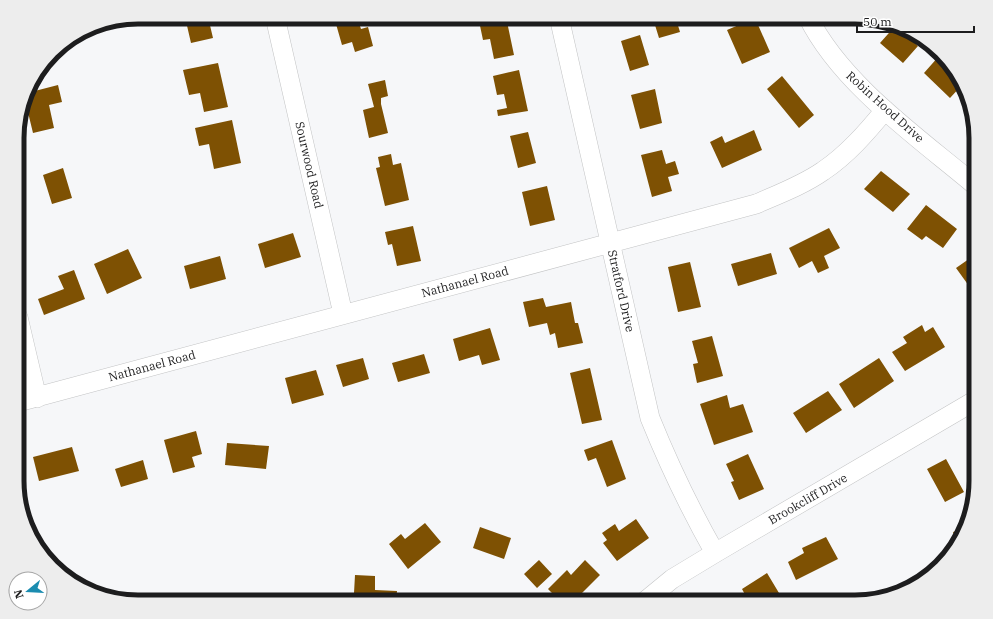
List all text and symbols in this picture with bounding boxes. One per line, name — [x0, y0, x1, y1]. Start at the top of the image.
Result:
scale bar — [857, 8, 974, 34]
text: 50 m — [863, 14, 892, 29]
street label: Robin Hood Drive — [843, 68, 927, 146]
street label: Sourwood Road — [292, 120, 327, 210]
street label: Stratford Drive — [605, 248, 638, 333]
street label: Nathanael Road — [420, 263, 510, 300]
street label: Nathanael Road — [107, 347, 197, 384]
street label: Brookcliff Drive — [766, 470, 850, 527]
north arrow — [8, 571, 48, 611]
text: N — [10, 588, 26, 600]

